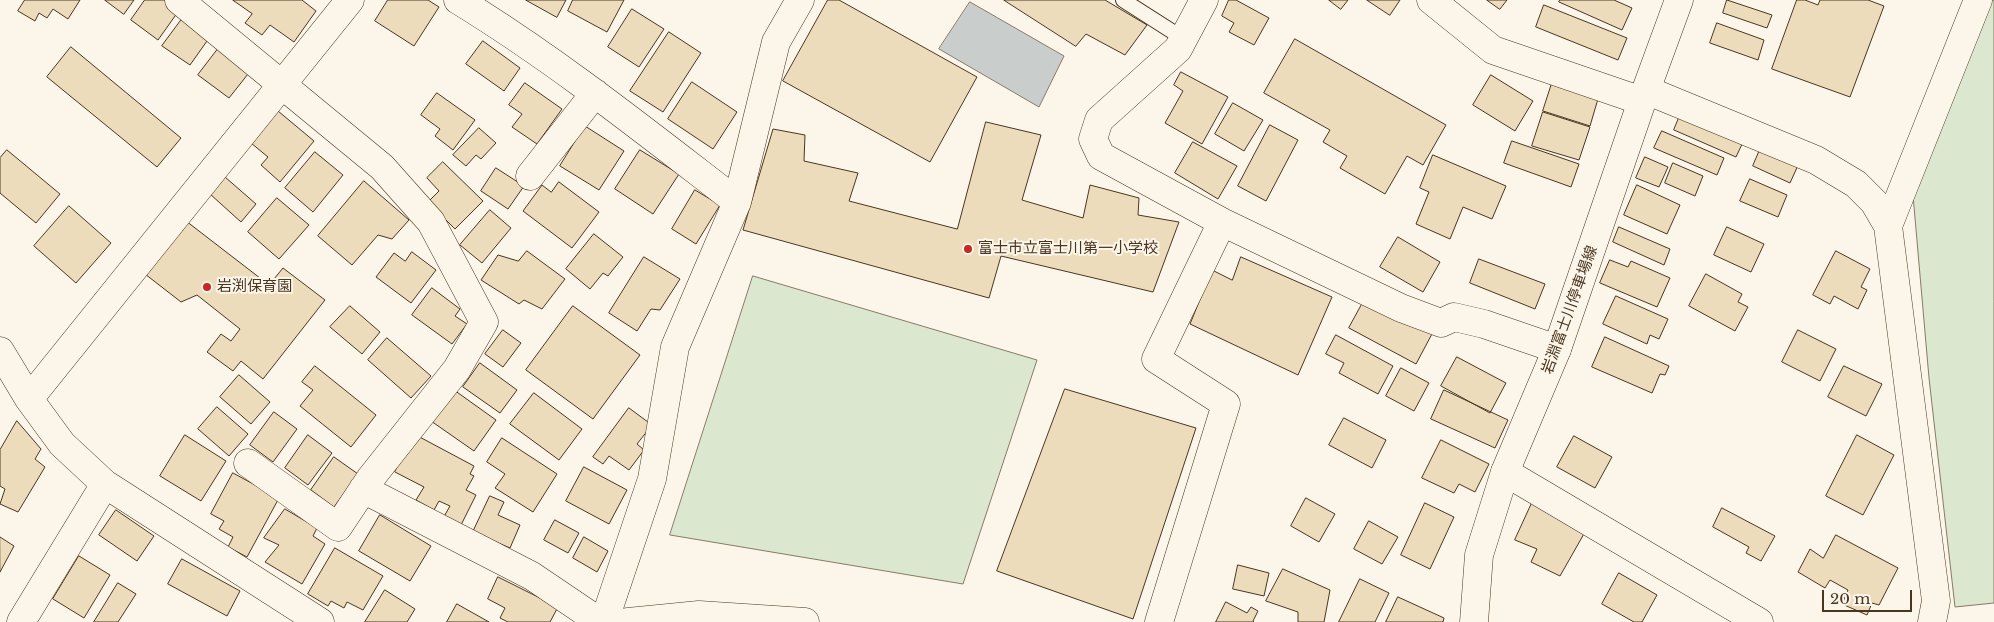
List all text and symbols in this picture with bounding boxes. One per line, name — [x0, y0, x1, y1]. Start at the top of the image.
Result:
place label: 富士市立富士川第一小学校 — [978, 240, 1158, 258]
marker: 富士市立富士川第一小学校 — [962, 243, 974, 255]
street label: 岩淵富士川停車場線 — [1538, 243, 1602, 377]
place label: 岩渕保育園 — [217, 278, 292, 296]
marker: 岩渕保育園 — [201, 281, 213, 293]
scale bar — [1824, 580, 1914, 612]
text: 20 m — [1830, 589, 1870, 608]

